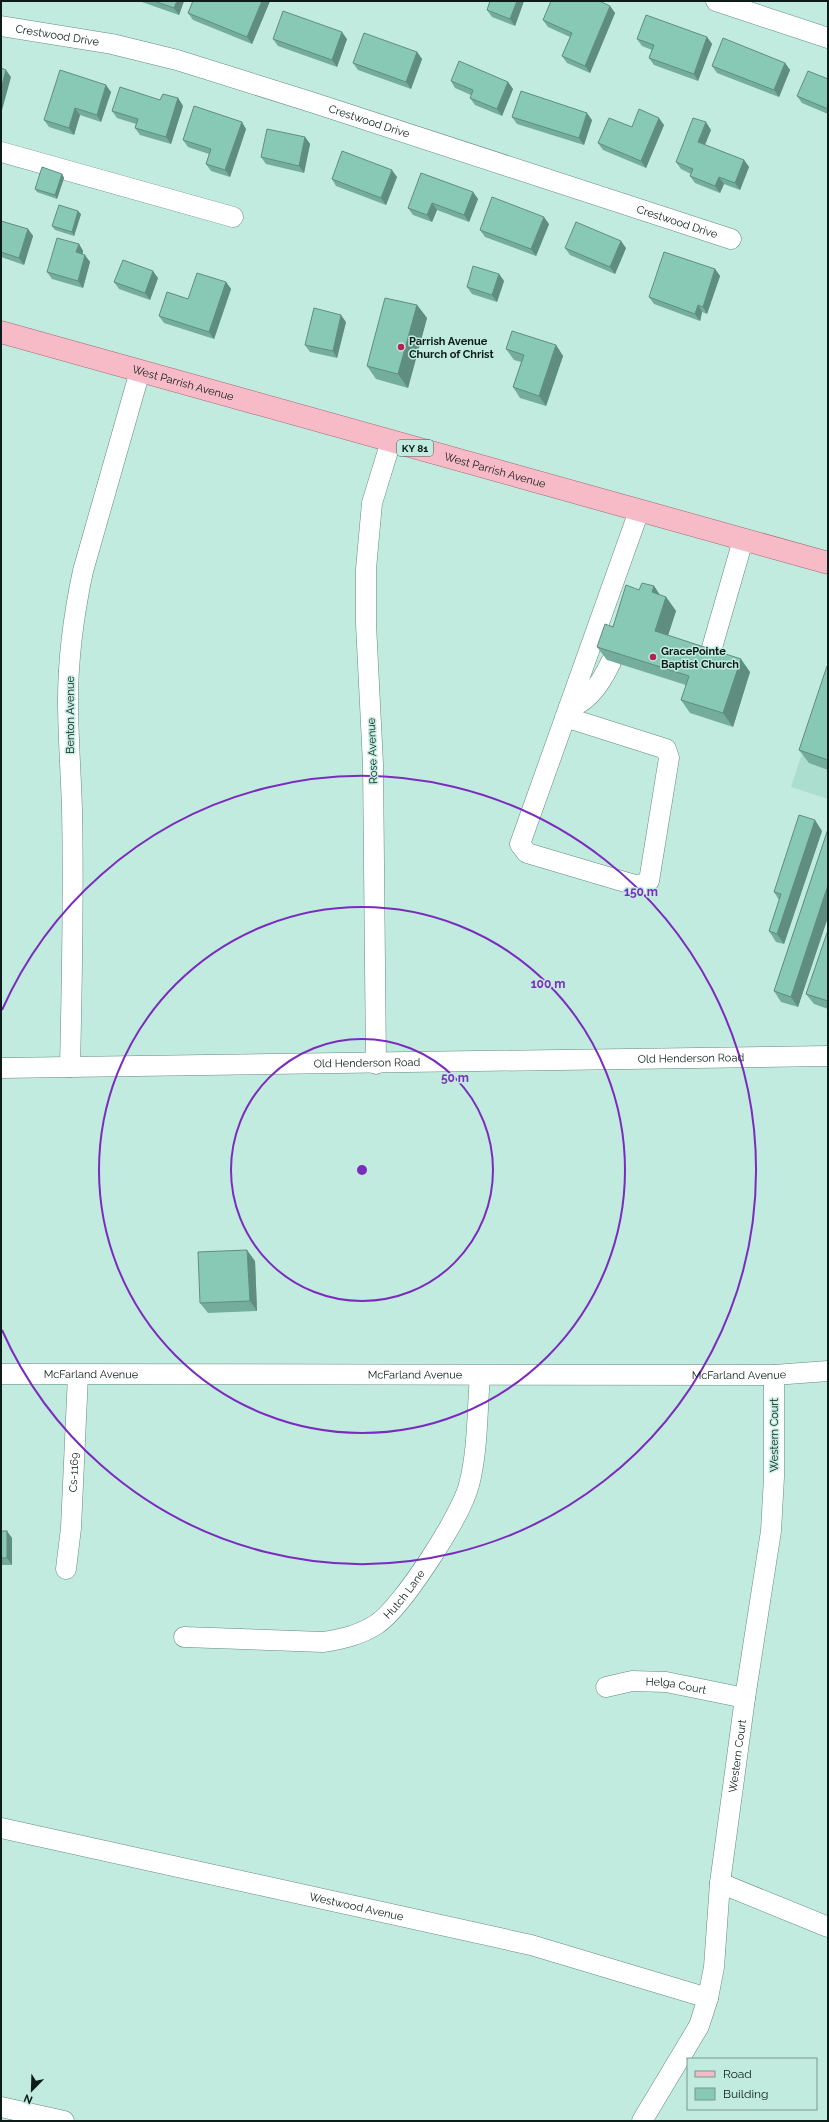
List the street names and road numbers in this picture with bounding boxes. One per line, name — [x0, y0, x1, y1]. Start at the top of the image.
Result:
street label: Crestwood Drive — [14, 22, 100, 49]
street label: Crestwood Drive — [327, 102, 412, 141]
street label: Crestwood Drive — [635, 203, 720, 241]
street label: West Parrish Avenue — [131, 363, 236, 404]
road number: KY 81 — [397, 440, 433, 456]
street label: West Parrish Avenue — [443, 450, 548, 491]
street label: Benton Avenue — [64, 676, 77, 754]
street label: Rose Avenue — [365, 717, 380, 784]
street label: Old Henderson Road — [638, 1051, 744, 1066]
street label: Old Henderson Road — [314, 1056, 420, 1070]
street label: McFarland Avenue — [44, 1368, 139, 1381]
street label: McFarland Avenue — [368, 1368, 463, 1382]
street label: McFarland Avenue — [692, 1368, 787, 1382]
street label: Western Court — [768, 1398, 781, 1472]
street label: Cs-1169 — [67, 1452, 81, 1493]
street label: Hutch Lane — [381, 1567, 428, 1622]
street label: Helga Court — [645, 1675, 708, 1697]
street label: Western Court — [726, 1718, 749, 1794]
street label: Westwood Avenue — [308, 1890, 405, 1924]

